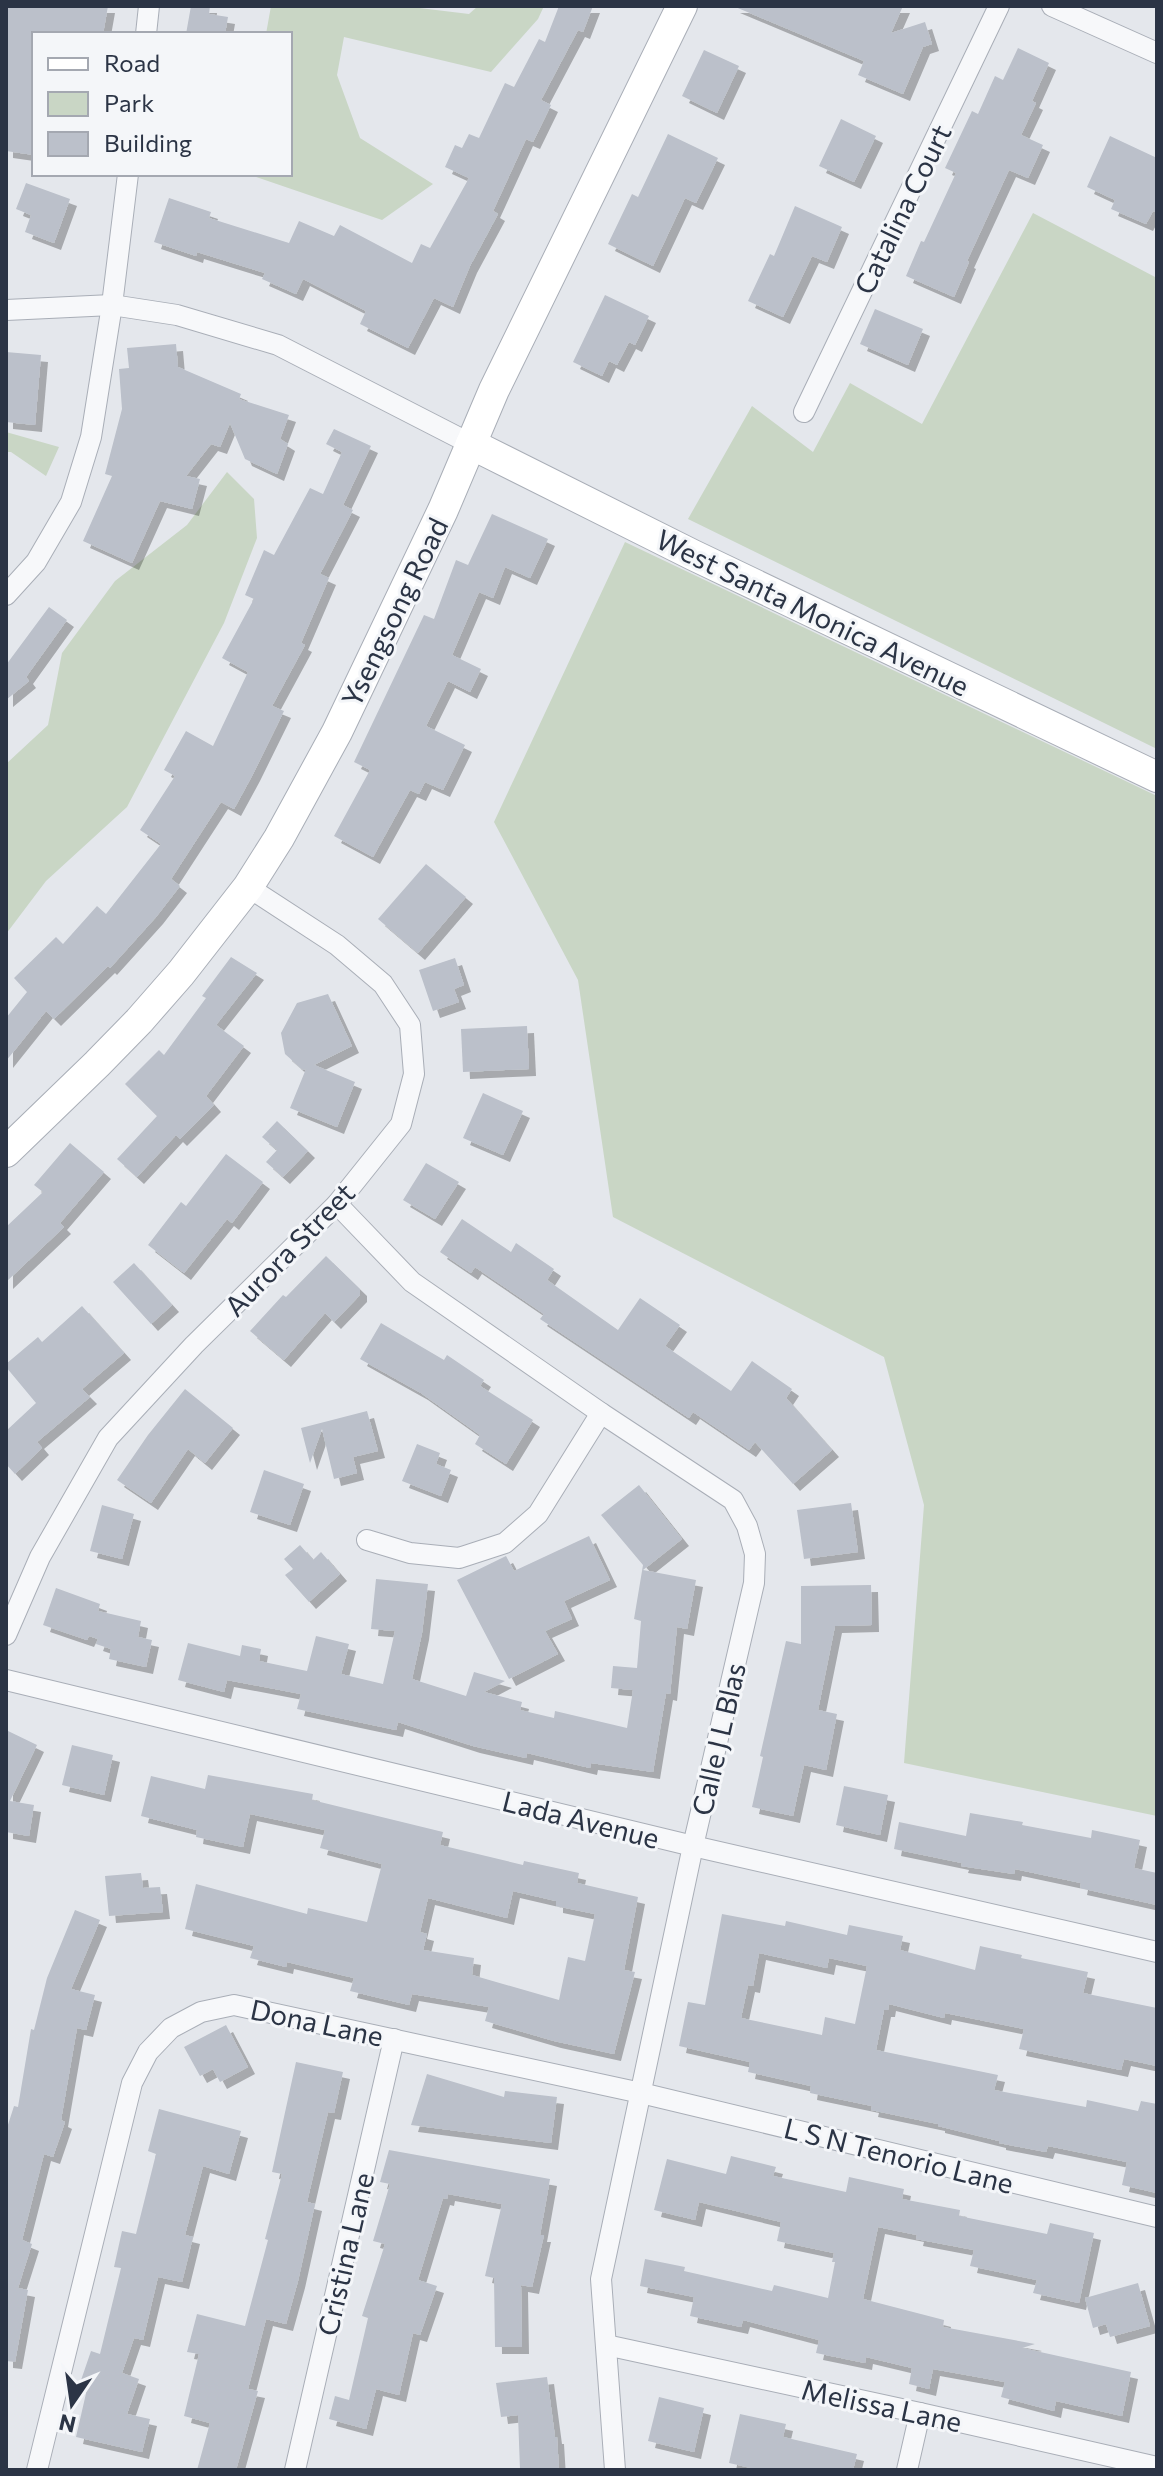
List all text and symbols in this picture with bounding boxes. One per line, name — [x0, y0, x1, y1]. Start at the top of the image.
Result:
legend — [32, 32, 292, 176]
text: Road — [104, 48, 160, 77]
text: Park — [104, 88, 154, 117]
street label: Catalina Court — [846, 119, 958, 299]
text: Building — [104, 128, 192, 157]
street label: Ysengsong Road — [334, 512, 454, 712]
street label: West Santa Monica Avenue — [651, 521, 975, 703]
street label: Aurora Street — [217, 1175, 361, 1323]
street label: Calle J L Blas — [684, 1659, 752, 1819]
street label: Lada Avenue — [499, 1783, 663, 1855]
street label: Dona Lane — [247, 1991, 387, 2053]
street label: L S N Tenorio Lane — [781, 2110, 1017, 2200]
street label: Cristina Lane — [310, 2169, 380, 2339]
north arrow — [32, 2364, 112, 2444]
street label: Melissa Lane — [799, 2371, 965, 2439]
text: N — [56, 2409, 78, 2439]

